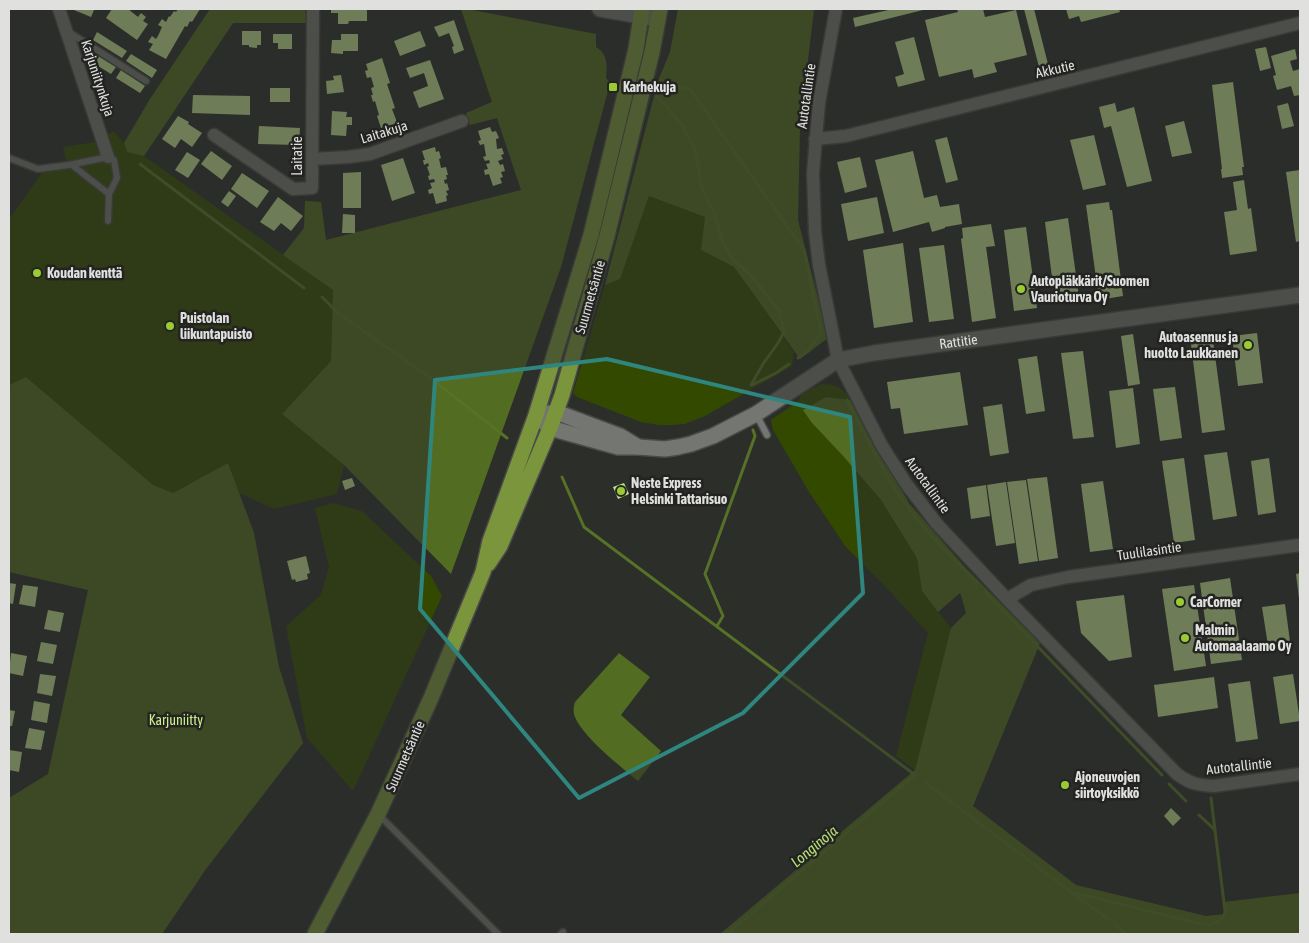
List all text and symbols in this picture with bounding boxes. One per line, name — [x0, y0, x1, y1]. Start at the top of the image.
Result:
street label: Karjuniitynkuja — [78, 38, 118, 118]
street label: Akkutie — [1034, 57, 1076, 81]
street label: Autotallintie — [794, 62, 818, 130]
place label: Karhekuja — [623, 79, 677, 95]
marker: Karhekuja — [607, 81, 619, 93]
street label: Laitakuja — [359, 117, 409, 147]
street label: Laitatie — [289, 136, 305, 176]
street label: Suurmetsäntie — [572, 258, 608, 336]
place label: Koudan kenttä — [47, 265, 123, 281]
marker: Koudan kenttä — [31, 267, 43, 279]
place label: Autopläkkärit/Suomen Vaurioturva Oy — [1030, 273, 1150, 305]
marker: Autopläkkärit/Suomen Vaurioturva Oy — [1015, 283, 1027, 295]
place label: Puistolan liikuntapuisto — [180, 310, 253, 342]
marker: Puistolan liikuntapuisto — [164, 320, 176, 332]
place label: Autoasennus ja huolto Laukkanen — [1144, 329, 1238, 361]
street label: Rattitie — [938, 331, 979, 352]
marker: Autoasennus ja huolto Laukkanen — [1242, 339, 1254, 351]
street label: Autotallintie — [902, 454, 954, 516]
place label: Neste Express Helsinki Tattarisuo — [631, 475, 728, 507]
marker: Neste Express Helsinki Tattarisuo — [615, 485, 627, 497]
street label: Tuulilasintie — [1116, 539, 1182, 563]
place label: CarCorner — [1190, 594, 1242, 610]
marker: CarCorner — [1174, 596, 1186, 608]
place label: Malmin Automaalaamo Oy — [1194, 622, 1292, 654]
marker: Malmin Automaalaamo Oy — [1179, 632, 1191, 644]
park label: Karjuniitty — [149, 712, 203, 728]
street label: Suurmetsäntie — [382, 718, 428, 794]
street label: Autotallintie — [1205, 755, 1273, 777]
place label: Ajoneuvojen siirtoyksikkö — [1074, 769, 1140, 801]
marker: Ajoneuvojen siirtoyksikkö — [1059, 779, 1071, 791]
water label: Longinoja — [787, 822, 841, 870]

